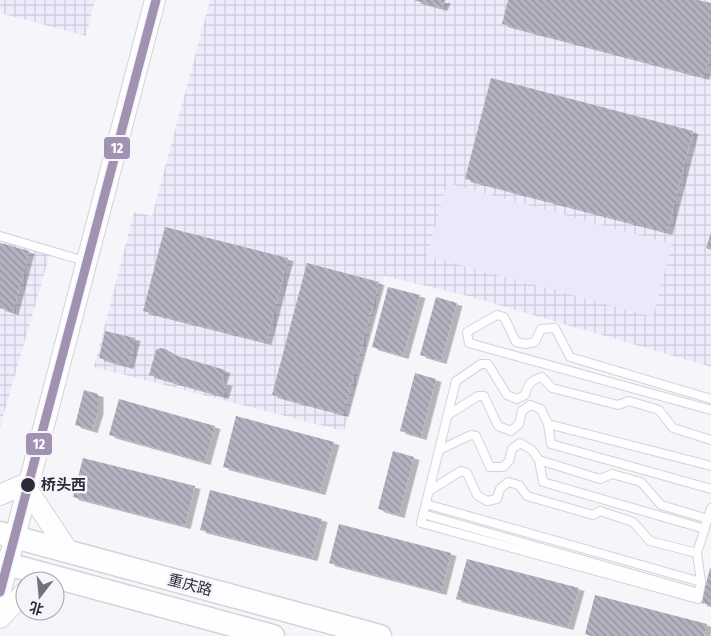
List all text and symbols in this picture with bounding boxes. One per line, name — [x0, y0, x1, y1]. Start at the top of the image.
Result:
line badge: 12 — [103, 136, 131, 160]
text: 12 — [111, 140, 124, 157]
line badge: 12 — [25, 432, 53, 456]
text: 12 — [33, 436, 46, 453]
marker: 桥头西 — [19, 476, 37, 494]
place label: 桥头西 — [41, 476, 86, 494]
street label: 重庆路 — [166, 570, 214, 600]
north arrow — [15, 571, 65, 621]
text: 北 — [27, 598, 46, 618]

